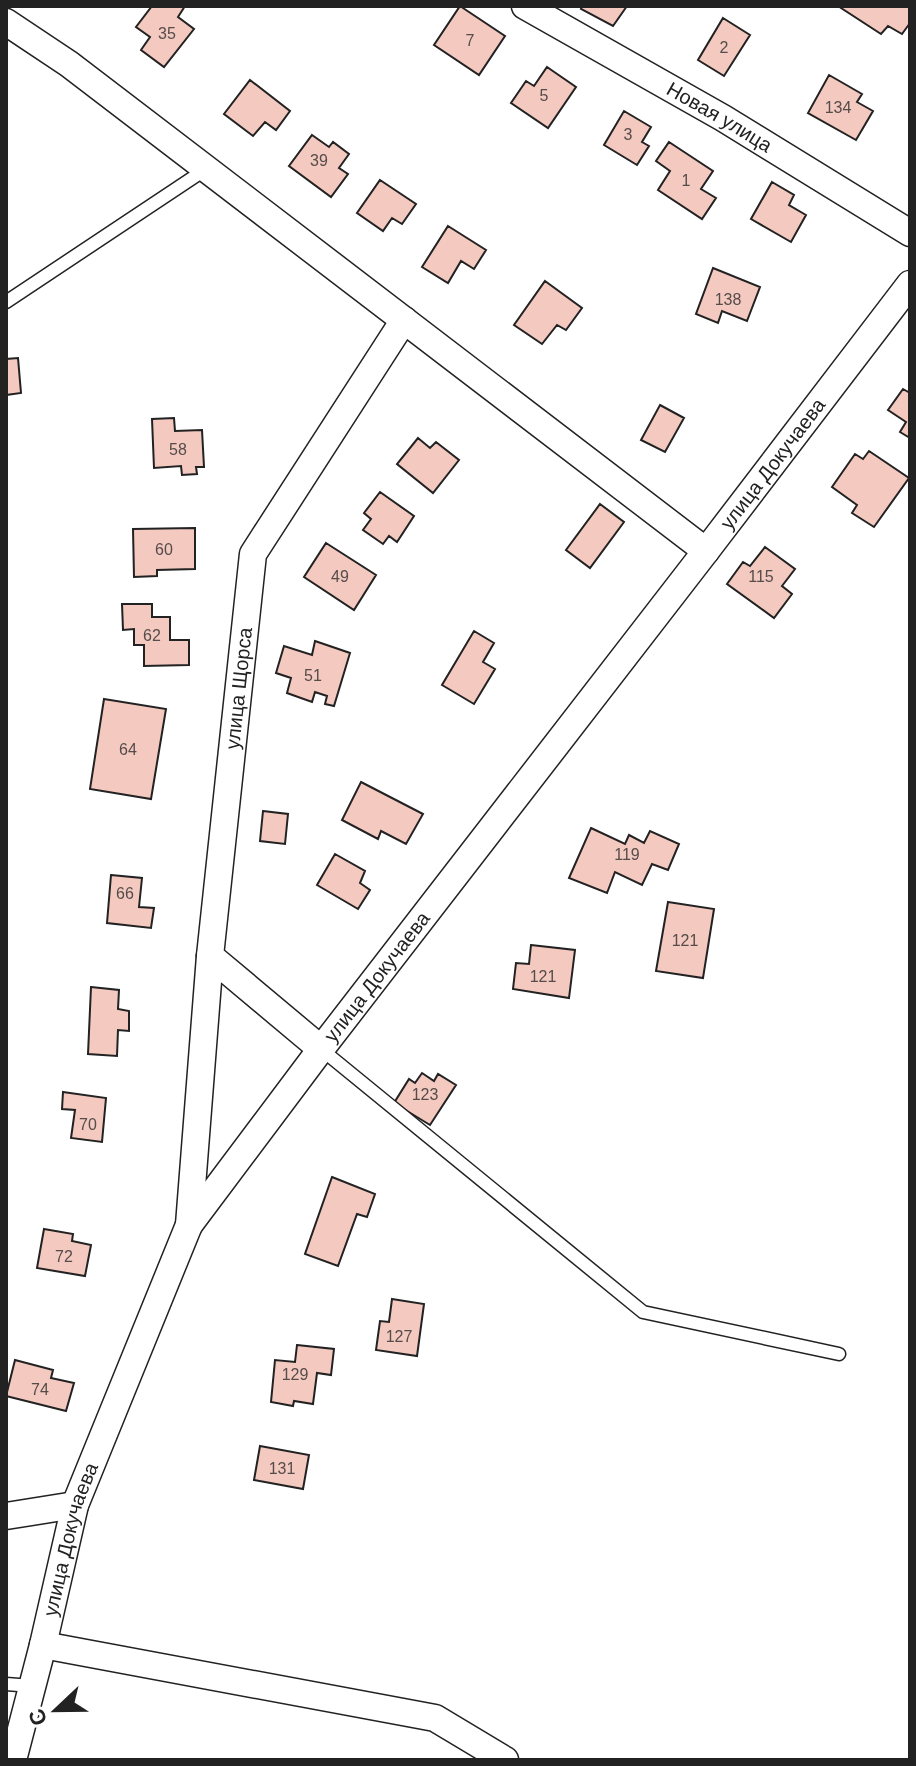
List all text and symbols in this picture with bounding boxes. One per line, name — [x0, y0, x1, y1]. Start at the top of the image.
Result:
house number: 35 — [158, 25, 176, 42]
house number: 7 — [466, 32, 475, 49]
house number: 2 — [720, 39, 729, 56]
street label: Новая улица — [663, 78, 777, 157]
house number: 5 — [540, 87, 549, 104]
house number: 134 — [825, 99, 851, 116]
house number: 3 — [624, 126, 633, 143]
house number: 39 — [310, 152, 328, 169]
house number: 1 — [682, 172, 691, 189]
house number: 138 — [715, 291, 741, 308]
street label: улица Докучаева — [716, 393, 830, 534]
house number: 58 — [169, 441, 187, 458]
house number: 60 — [155, 541, 173, 558]
house number: 49 — [331, 568, 349, 585]
house number: 115 — [748, 568, 774, 585]
street label: улица Щорса — [221, 625, 256, 751]
house number: 62 — [143, 627, 161, 644]
house number: 51 — [304, 667, 322, 684]
house number: 64 — [119, 741, 137, 758]
house number: 119 — [614, 846, 640, 863]
house number: 66 — [116, 885, 134, 902]
street label: улица Докучаева — [320, 907, 435, 1046]
house number: 121 — [672, 932, 698, 949]
house number: 121 — [530, 968, 556, 985]
house number: 123 — [412, 1086, 438, 1103]
house number: 70 — [79, 1116, 97, 1133]
house number: 72 — [55, 1248, 73, 1265]
house number: 127 — [386, 1328, 412, 1345]
house number: 129 — [282, 1366, 308, 1383]
house number: 74 — [31, 1381, 49, 1398]
street label: улица Докучаева — [39, 1458, 102, 1618]
house number: 131 — [269, 1460, 295, 1477]
north arrow — [16, 1670, 96, 1750]
text: С — [23, 1705, 52, 1729]

